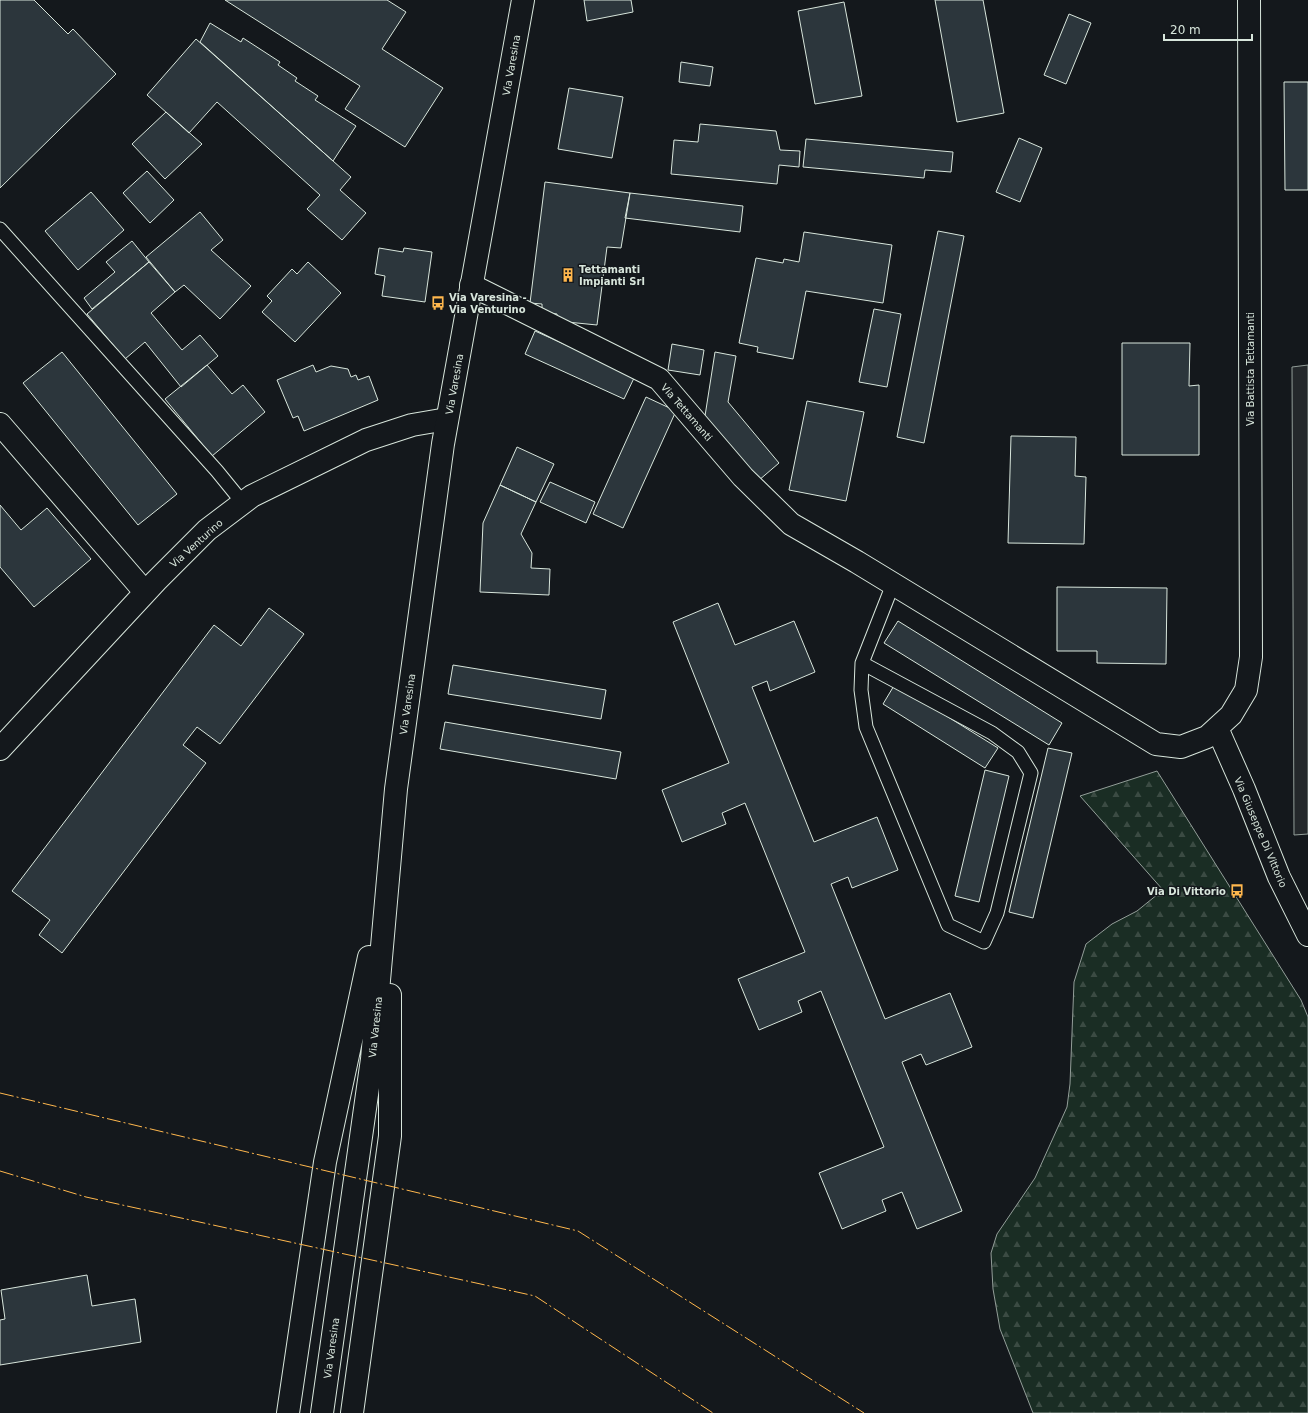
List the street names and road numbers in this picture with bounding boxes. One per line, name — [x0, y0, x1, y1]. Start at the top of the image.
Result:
street label: Via Varesina — [501, 34, 522, 96]
street label: Via Battista Tettamanti — [1245, 312, 1256, 426]
street label: Via Varesina — [444, 353, 465, 415]
street label: Via Tettamanti — [659, 381, 714, 443]
street label: Via Venturino — [168, 517, 225, 570]
street label: Via Varesina — [398, 673, 417, 735]
street label: Via Giuseppe Di Vittorio — [1232, 775, 1289, 889]
street label: Via Varesina — [367, 996, 384, 1058]
street label: Via Varesina — [322, 1317, 341, 1379]

